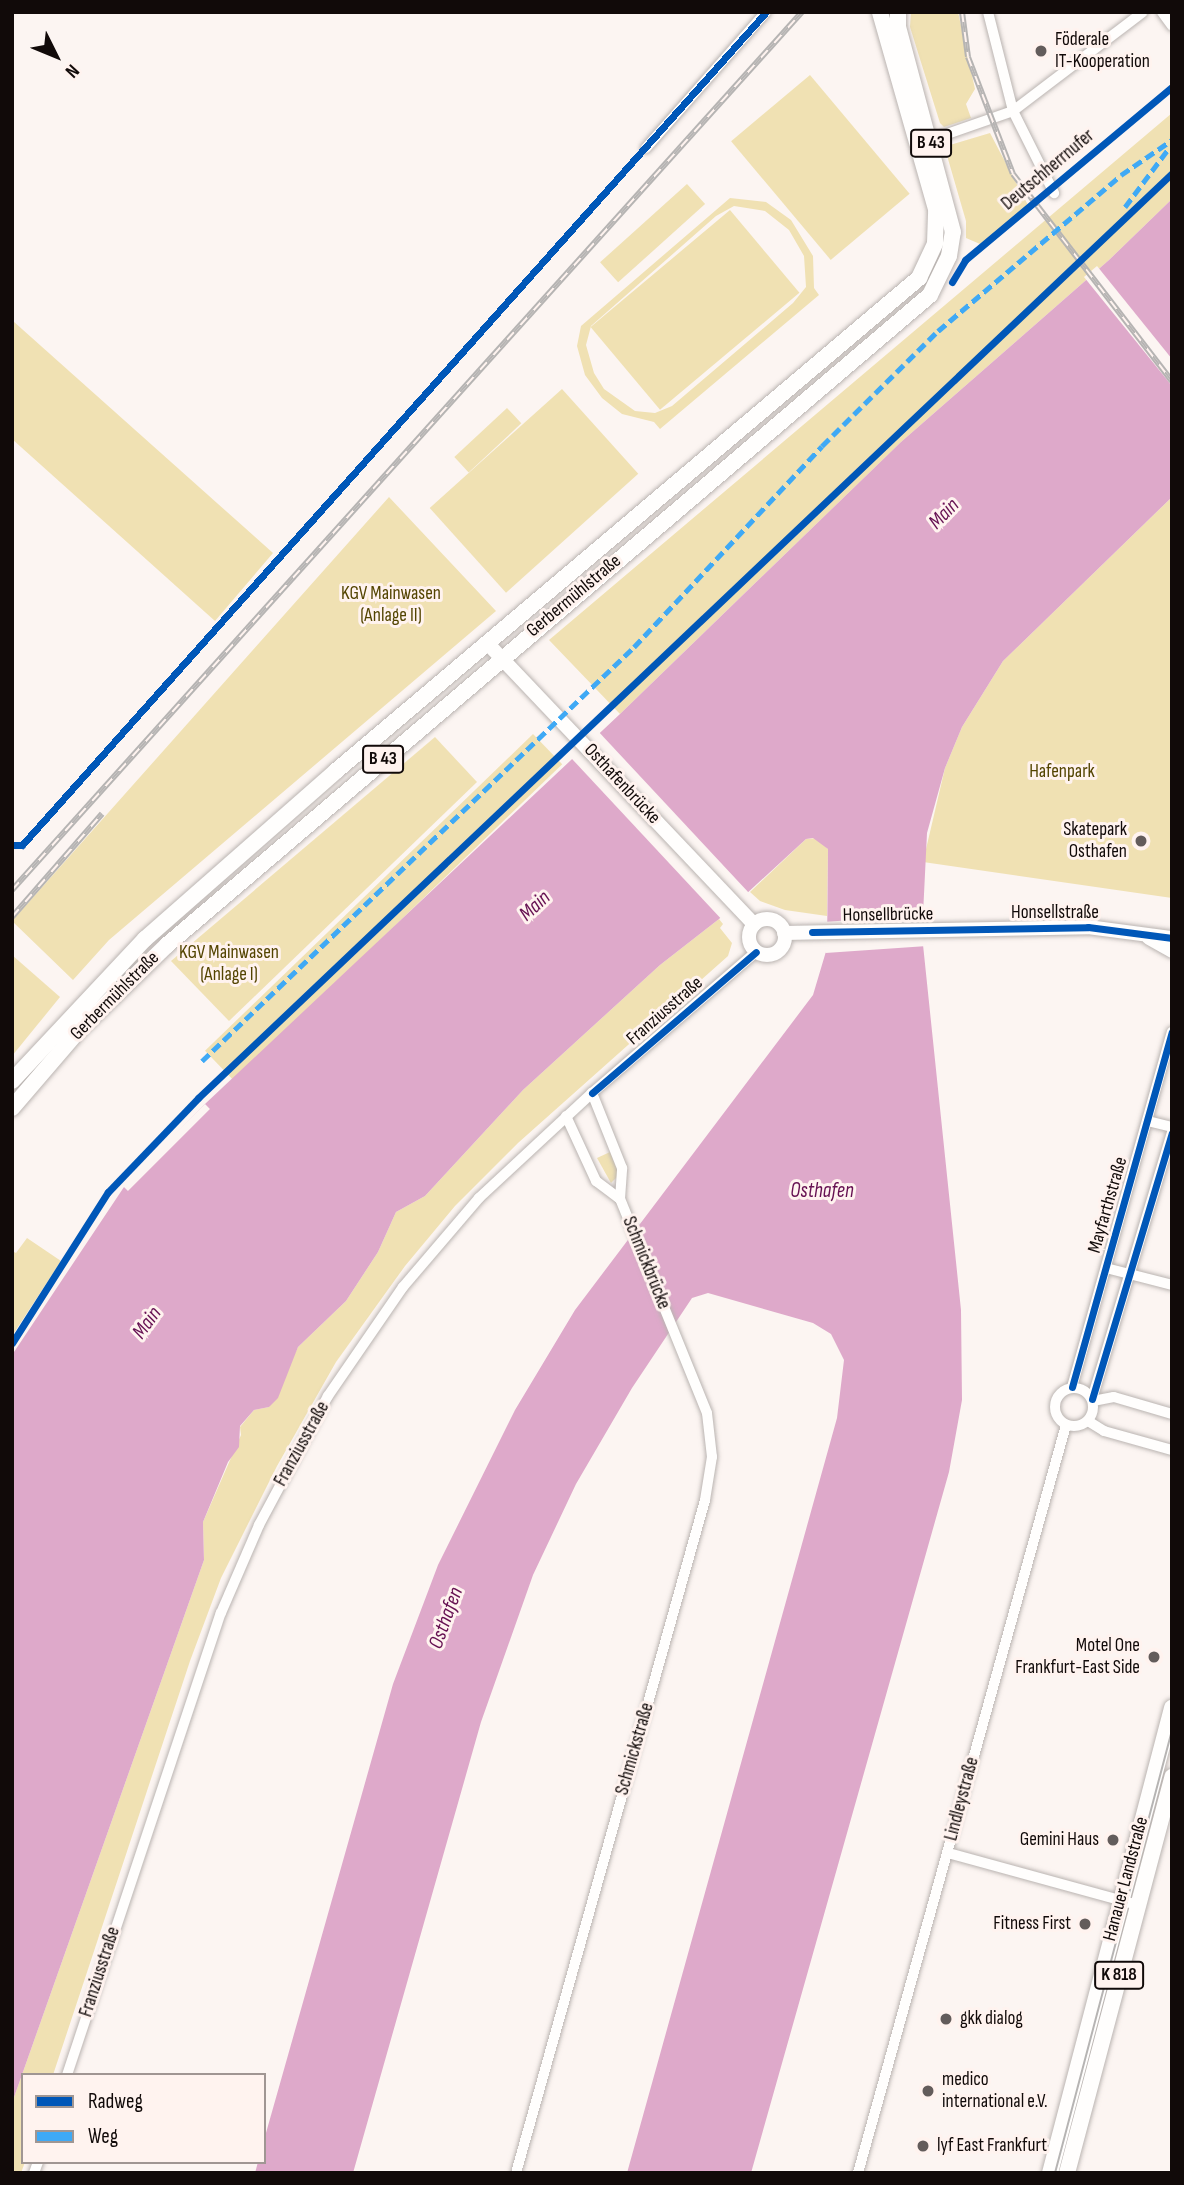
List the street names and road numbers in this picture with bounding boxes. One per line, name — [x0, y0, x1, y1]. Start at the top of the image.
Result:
street label: Deutschherrnufer — [997, 125, 1099, 215]
road number: B 43 — [910, 128, 952, 158]
street label: Gerbermühlstraße — [522, 550, 626, 642]
street label: Osthafenbrücke — [579, 739, 665, 829]
road number: B 43 — [362, 744, 404, 774]
street label: Honsellstraße — [1011, 902, 1099, 924]
street label: Honsellbrücke — [842, 903, 934, 927]
street label: Gerbermühlstraße — [66, 947, 164, 1045]
street label: Franziusstraße — [622, 972, 708, 1050]
street label: Mayfarthstraße — [1083, 1154, 1133, 1256]
street label: Schmickbrücke — [617, 1213, 675, 1313]
street label: Franziusstraße — [269, 1398, 335, 1490]
street label: Schmickstraße — [611, 1700, 659, 1798]
street label: Lindleystraße — [940, 1755, 984, 1843]
street label: Hanauer Landstraße — [1098, 1814, 1154, 1944]
street label: Franziusstraße — [75, 1924, 125, 2020]
road number: K 818 — [1093, 1961, 1145, 1990]

